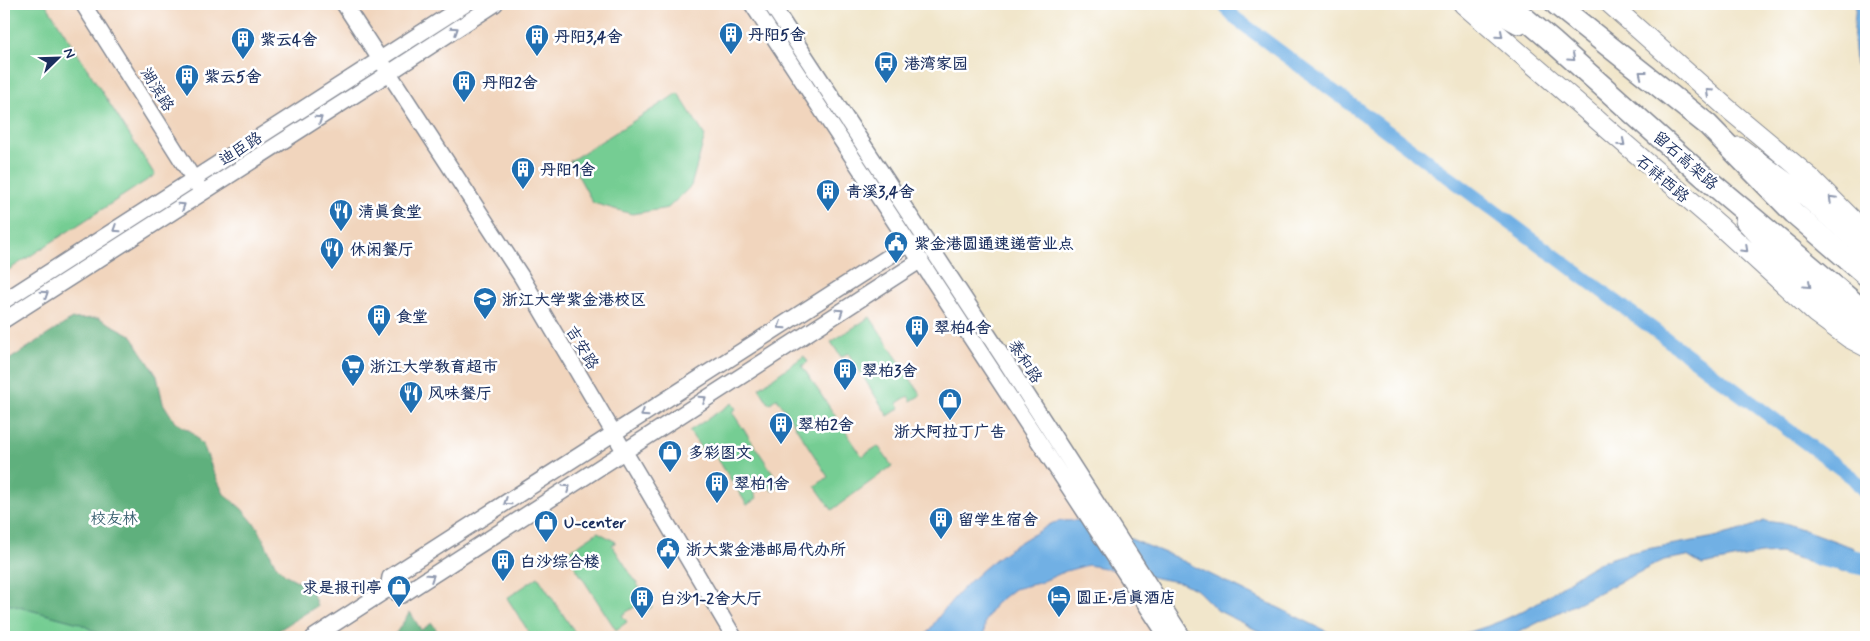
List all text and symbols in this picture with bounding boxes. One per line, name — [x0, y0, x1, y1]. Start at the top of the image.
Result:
building icon: 丹阳5舍 — [718, 21, 744, 55]
building icon: 丹阳3,4舍 — [524, 23, 550, 57]
place label: 丹阳5舍 — [748, 25, 806, 46]
building icon: 紫云4舍 — [230, 26, 256, 60]
one-way arrow — [449, 27, 459, 36]
place label: 丹阳3,4舍 — [554, 27, 622, 48]
place label: 紫云4舍 — [260, 30, 317, 51]
one-way arrow — [1495, 30, 1504, 39]
north arrow — [32, 32, 82, 82]
text: N — [59, 46, 79, 61]
bus stop icon: 港湾家园 — [873, 50, 899, 84]
one-way arrow — [1566, 52, 1575, 61]
place label: 港湾家园 — [904, 54, 968, 75]
building icon: 紫云5舍 — [174, 63, 200, 97]
street label: 湖滨路 — [135, 64, 178, 116]
place label: 紫云5舍 — [204, 67, 262, 88]
building icon: 丹阳2舍 — [451, 69, 477, 103]
one-way arrow — [1639, 71, 1648, 79]
place label: 丹阳2舍 — [482, 73, 538, 94]
one-way arrow — [1706, 89, 1715, 98]
one-way arrow — [313, 115, 322, 125]
street label: 迪臣路 — [215, 127, 267, 171]
street label: 留石高架路 — [1648, 127, 1722, 195]
one-way arrow — [1617, 137, 1626, 146]
street label: 石祥西路 — [1631, 151, 1693, 208]
building icon: 丹阳1舍 — [510, 156, 536, 190]
place label: 丹阳1舍 — [540, 160, 595, 181]
building icon: 青溪3,4舍 — [815, 178, 841, 212]
place label: 青溪3,4舍 — [846, 182, 914, 203]
one-way arrow — [1828, 196, 1837, 205]
restaurant icon: 清真食堂 — [328, 198, 354, 232]
place label: 清真食堂 — [358, 202, 422, 223]
one-way arrow — [176, 203, 185, 212]
one-way arrow — [113, 223, 122, 232]
public building icon: 紫金港圆通速递营业点 — [883, 230, 909, 264]
place label: 紫金港圆通速递营业点 — [914, 234, 1074, 255]
restaurant icon: 休闲餐厅 — [319, 236, 345, 270]
place label: 休闲餐厅 — [350, 240, 414, 261]
one-way arrow — [1739, 243, 1748, 252]
one-way arrow — [1803, 279, 1812, 288]
school or university icon: 浙江大学紫金港校区 — [472, 286, 498, 320]
one-way arrow — [39, 290, 48, 300]
place label: 浙江大学紫金港校区 — [502, 290, 646, 311]
building icon: 食堂 — [366, 303, 392, 337]
place label: 食堂 — [396, 307, 428, 328]
one-way arrow — [834, 308, 843, 318]
building icon: 翠柏4舍 — [904, 314, 930, 348]
place label: 翠柏4舍 — [934, 318, 991, 339]
one-way arrow — [777, 320, 786, 329]
street label: 吉安路 — [560, 322, 603, 374]
street label: 泰和路 — [1003, 336, 1047, 388]
supermarket icon: 浙江大学教育超市 — [340, 353, 366, 387]
place label: 浙江大学教育超市 — [370, 357, 498, 378]
building icon: 翠柏3舍 — [832, 357, 858, 391]
place label: 翠柏3舍 — [862, 361, 917, 382]
restaurant icon: 风味餐厅 — [398, 380, 424, 414]
place label: 风味餐厅 — [428, 384, 492, 405]
shop icon: 浙大阿拉丁广告 — [937, 387, 963, 421]
one-way arrow — [698, 396, 707, 406]
one-way arrow — [640, 408, 649, 417]
building icon: 翠柏2舍 — [768, 411, 794, 445]
place label: 翠柏2舍 — [798, 415, 854, 436]
place label: 浙大阿拉丁广告 — [894, 422, 1006, 443]
shop icon: 多彩图文 — [657, 439, 683, 473]
place label: 多彩图文 — [688, 443, 752, 464]
building icon: 翠柏1舍 — [704, 470, 730, 504]
place label: 翠柏1舍 — [734, 474, 789, 495]
one-way arrow — [561, 485, 570, 494]
one-way arrow — [503, 495, 512, 505]
building icon: 留学生宿舍 — [928, 506, 954, 540]
park label: 校友林 — [90, 509, 138, 530]
shop icon: U-center — [533, 509, 559, 543]
place label: 留学生宿舍 — [958, 510, 1038, 531]
place label: U-center — [564, 513, 627, 534]
public building icon: 浙大紫金港邮局代办所 — [655, 536, 681, 570]
place label: 浙大紫金港邮局代办所 — [686, 540, 846, 561]
building icon: 白沙综合楼 — [490, 548, 516, 582]
place label: 白沙综合楼 — [520, 552, 600, 573]
one-way arrow — [425, 573, 434, 583]
shop icon: 求是报刊亭 — [386, 574, 412, 608]
place label: 求是报刊亭 — [302, 578, 382, 599]
hotel icon: 圆正·启真酒店 — [1046, 584, 1072, 618]
building icon: 白沙1-2舍大厅 — [629, 585, 655, 619]
place label: 圆正·启真酒店 — [1076, 588, 1176, 609]
place label: 白沙1-2舍大厅 — [660, 589, 762, 610]

